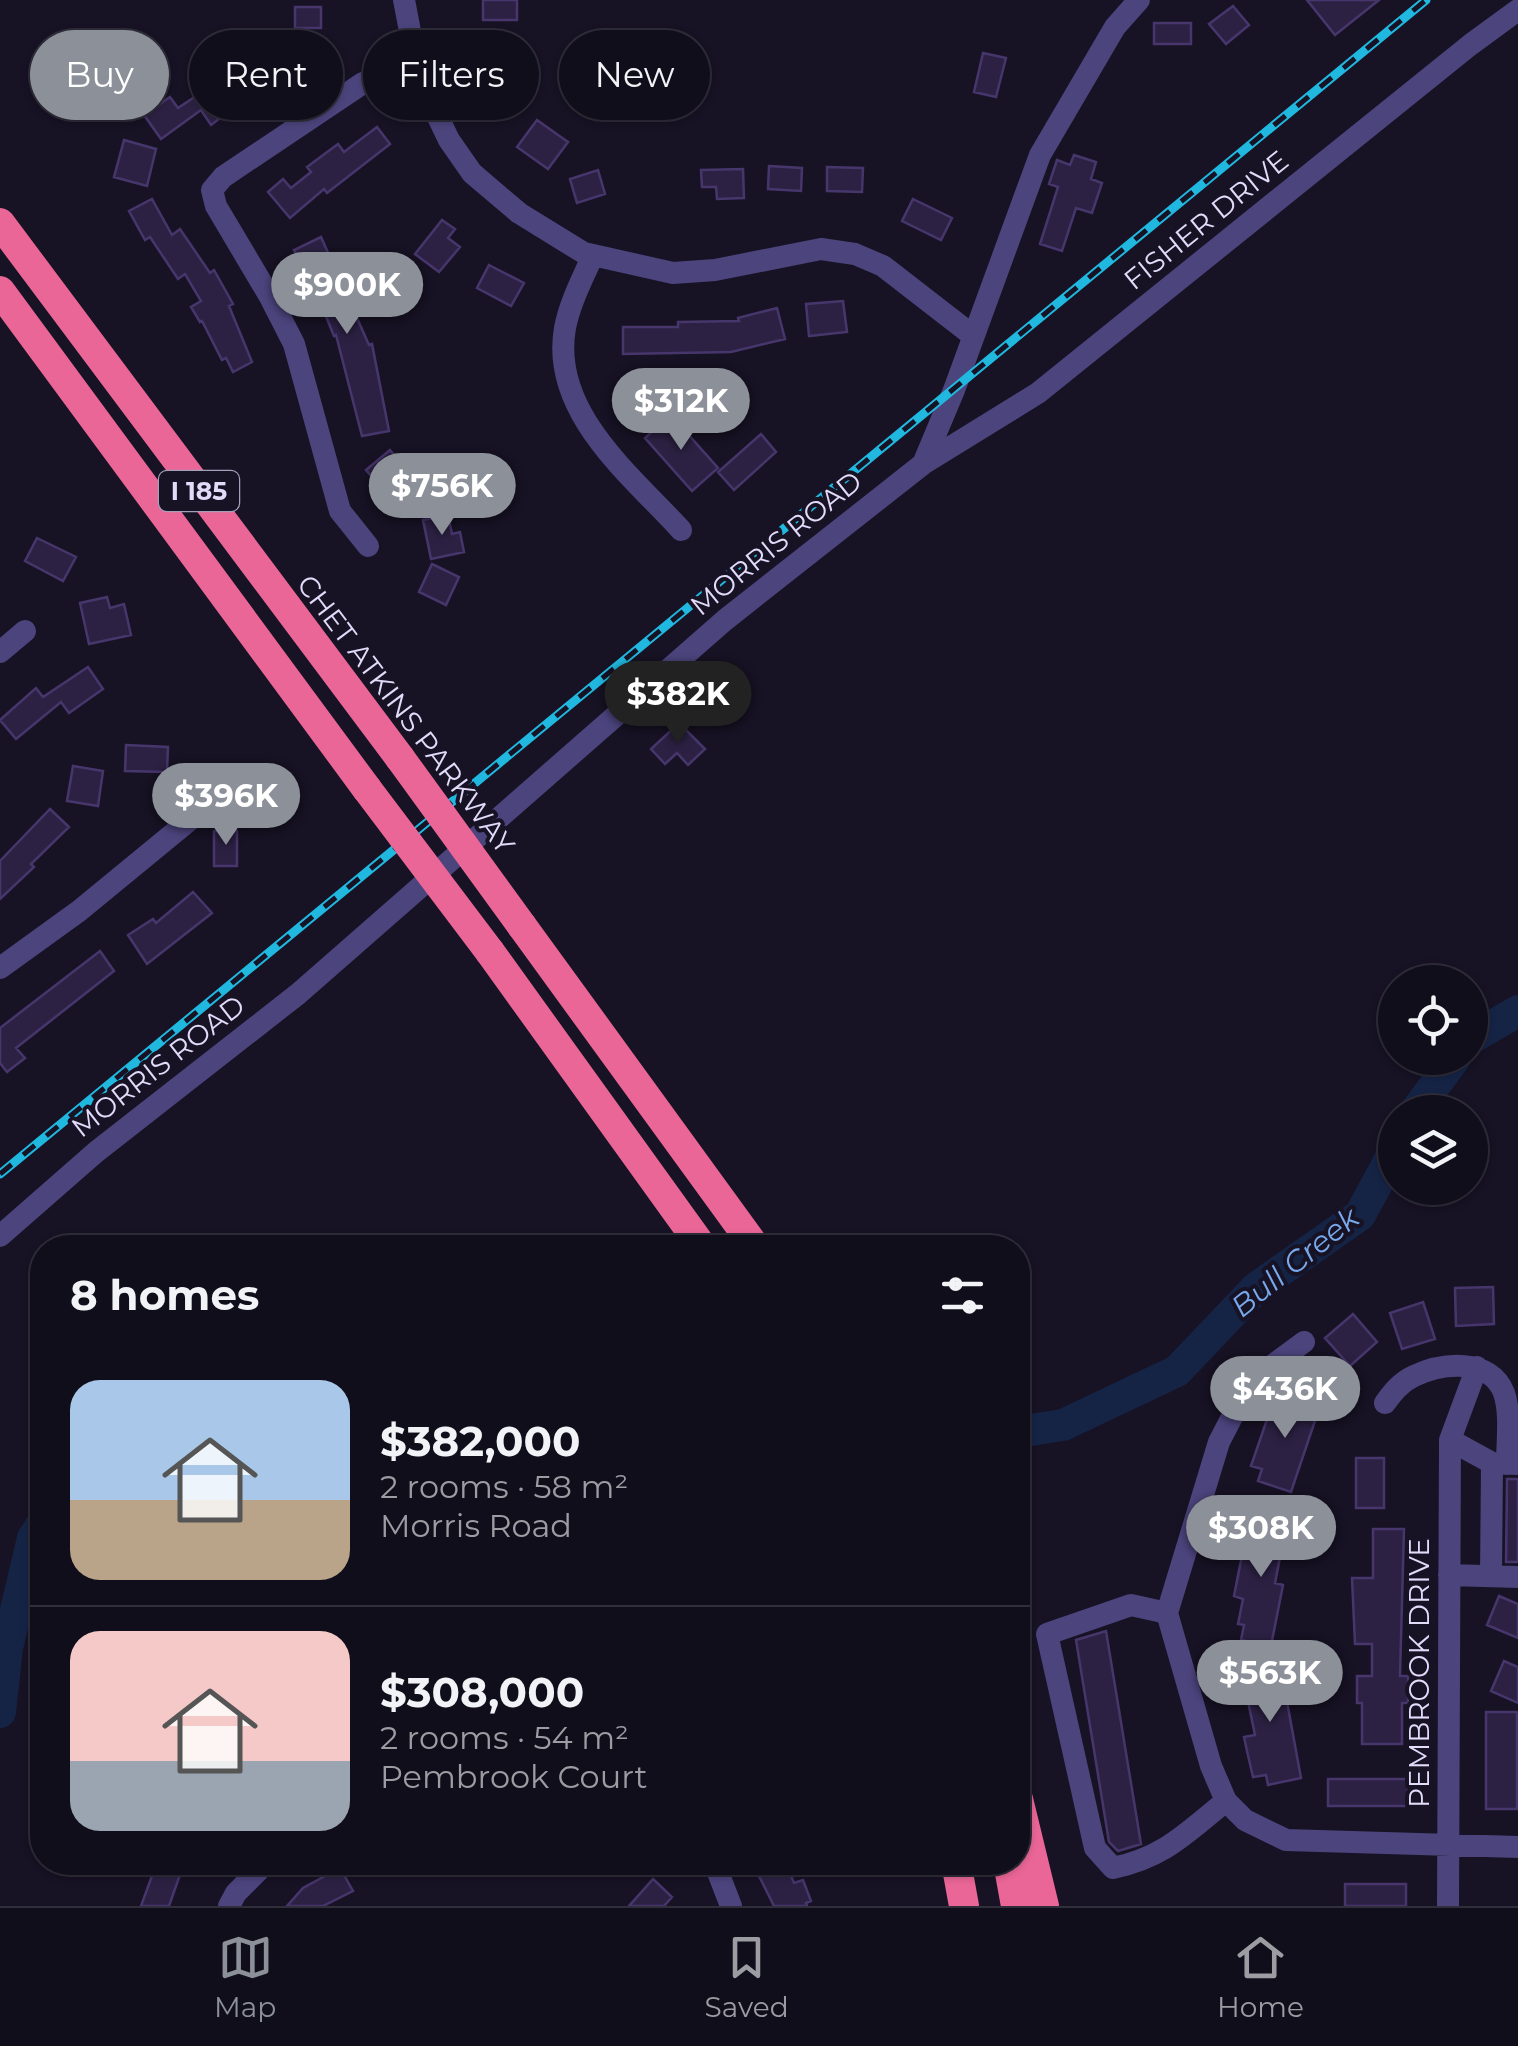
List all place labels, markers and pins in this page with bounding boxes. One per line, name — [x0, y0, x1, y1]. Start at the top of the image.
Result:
pin: $900K — [277, 252, 417, 337]
pin: $312K — [611, 368, 751, 453]
pin: $756K — [372, 453, 512, 538]
pin: $382K — [608, 661, 748, 746]
pin: $396K — [156, 763, 296, 848]
pin: $436K — [1215, 1356, 1355, 1441]
pin: $308K — [1191, 1495, 1331, 1580]
pin: $563K — [1200, 1640, 1340, 1725]

